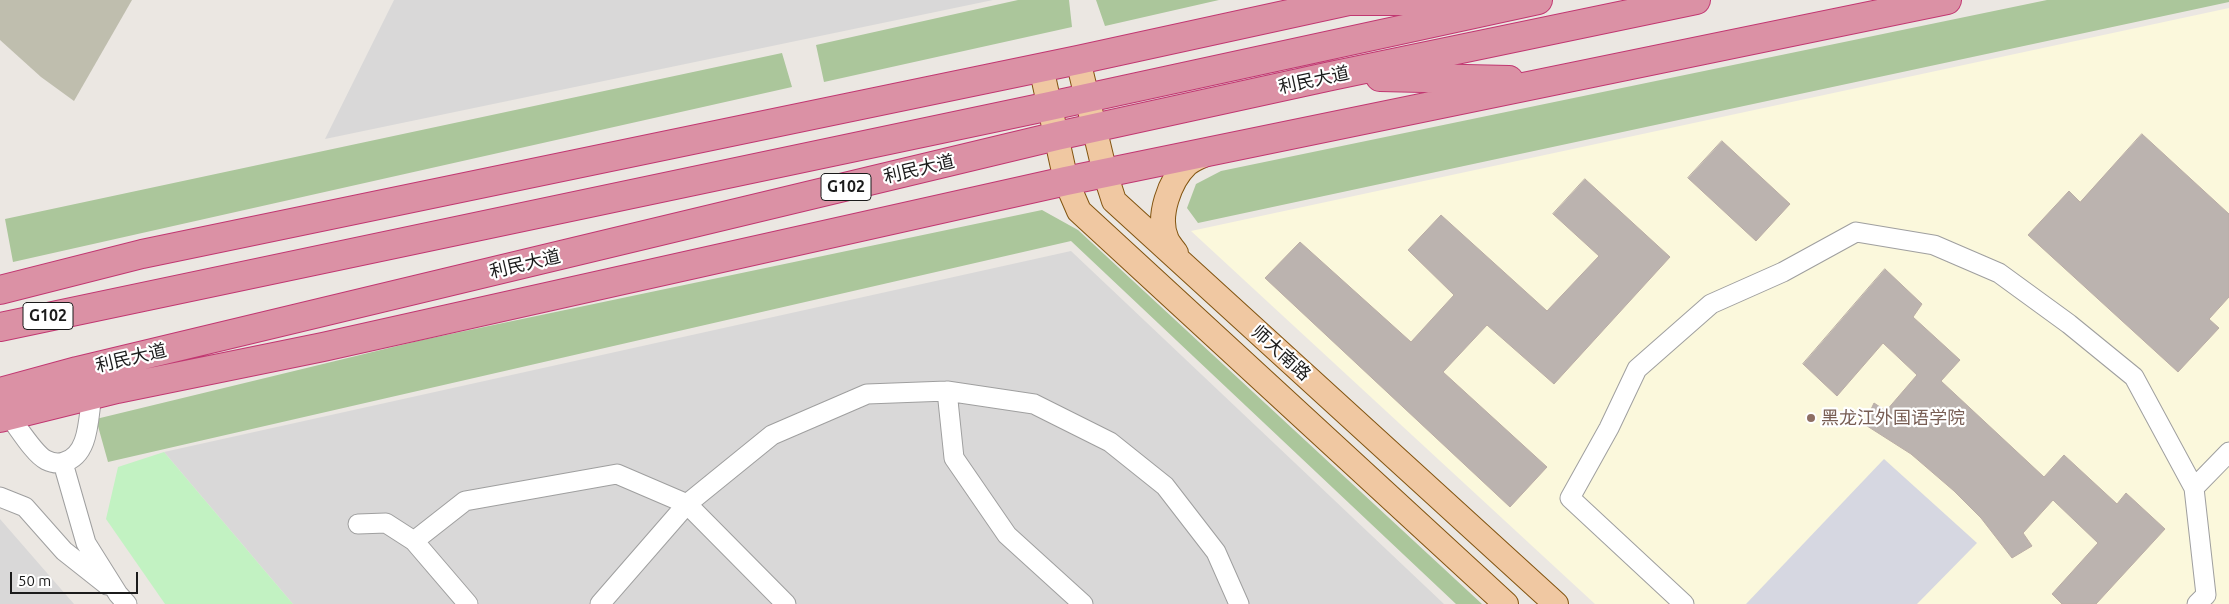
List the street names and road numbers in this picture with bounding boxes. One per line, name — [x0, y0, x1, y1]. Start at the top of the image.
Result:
street label: 利民大道 — [1277, 62, 1351, 98]
street label: 利民大道 — [881, 150, 957, 188]
road number: G102 — [821, 173, 871, 200]
street label: 利民大道 — [487, 245, 563, 283]
road number: G102 — [23, 302, 73, 330]
street label: 师大南路 — [1247, 321, 1315, 385]
street label: 利民大道 — [93, 339, 169, 377]

